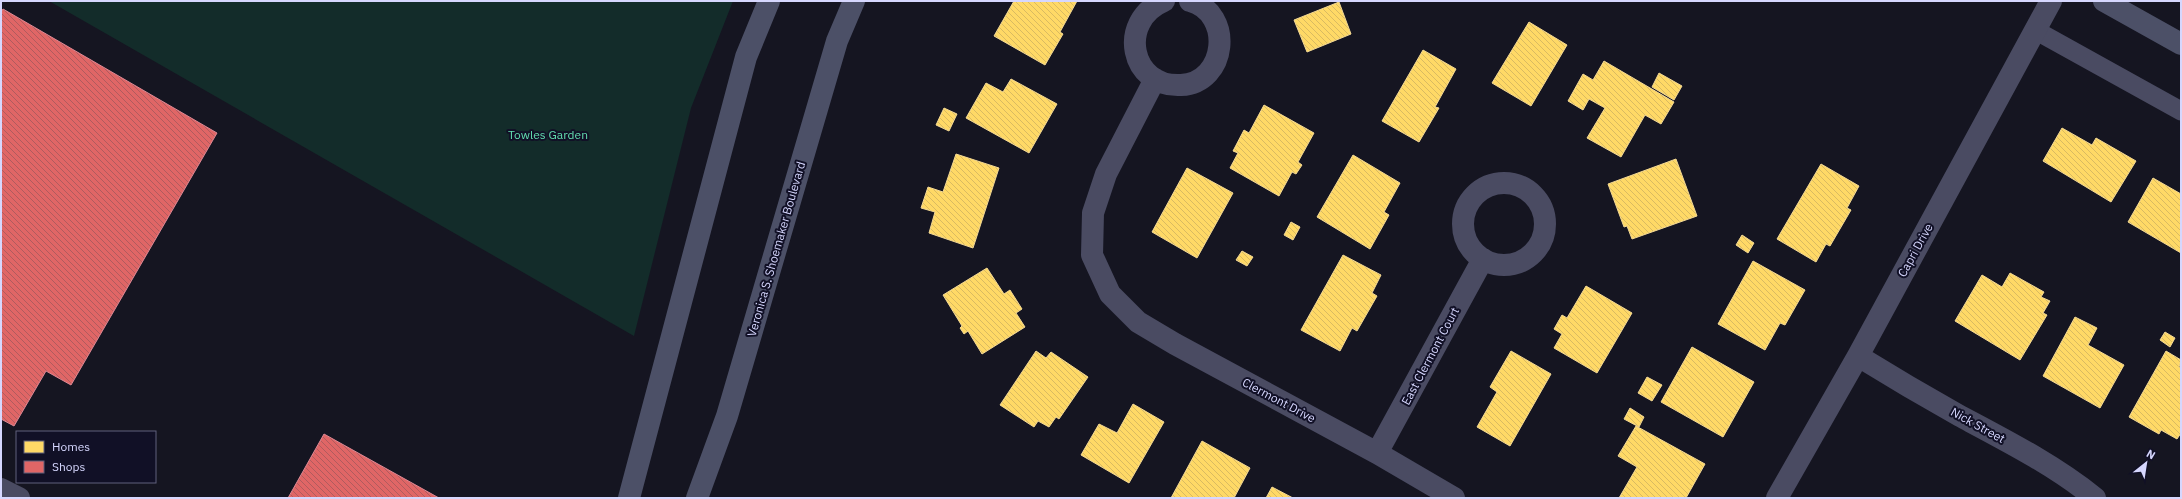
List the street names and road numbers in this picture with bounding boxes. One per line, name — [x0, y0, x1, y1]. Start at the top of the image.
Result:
street label: Veronica S. Shoemaker Boulevard — [744, 160, 808, 338]
street label: Capri Drive — [1894, 220, 1936, 279]
street label: East Clermont Court — [1398, 305, 1462, 407]
street label: Clermont Drive — [1240, 374, 1318, 426]
street label: Nick Street — [1948, 404, 2008, 446]

